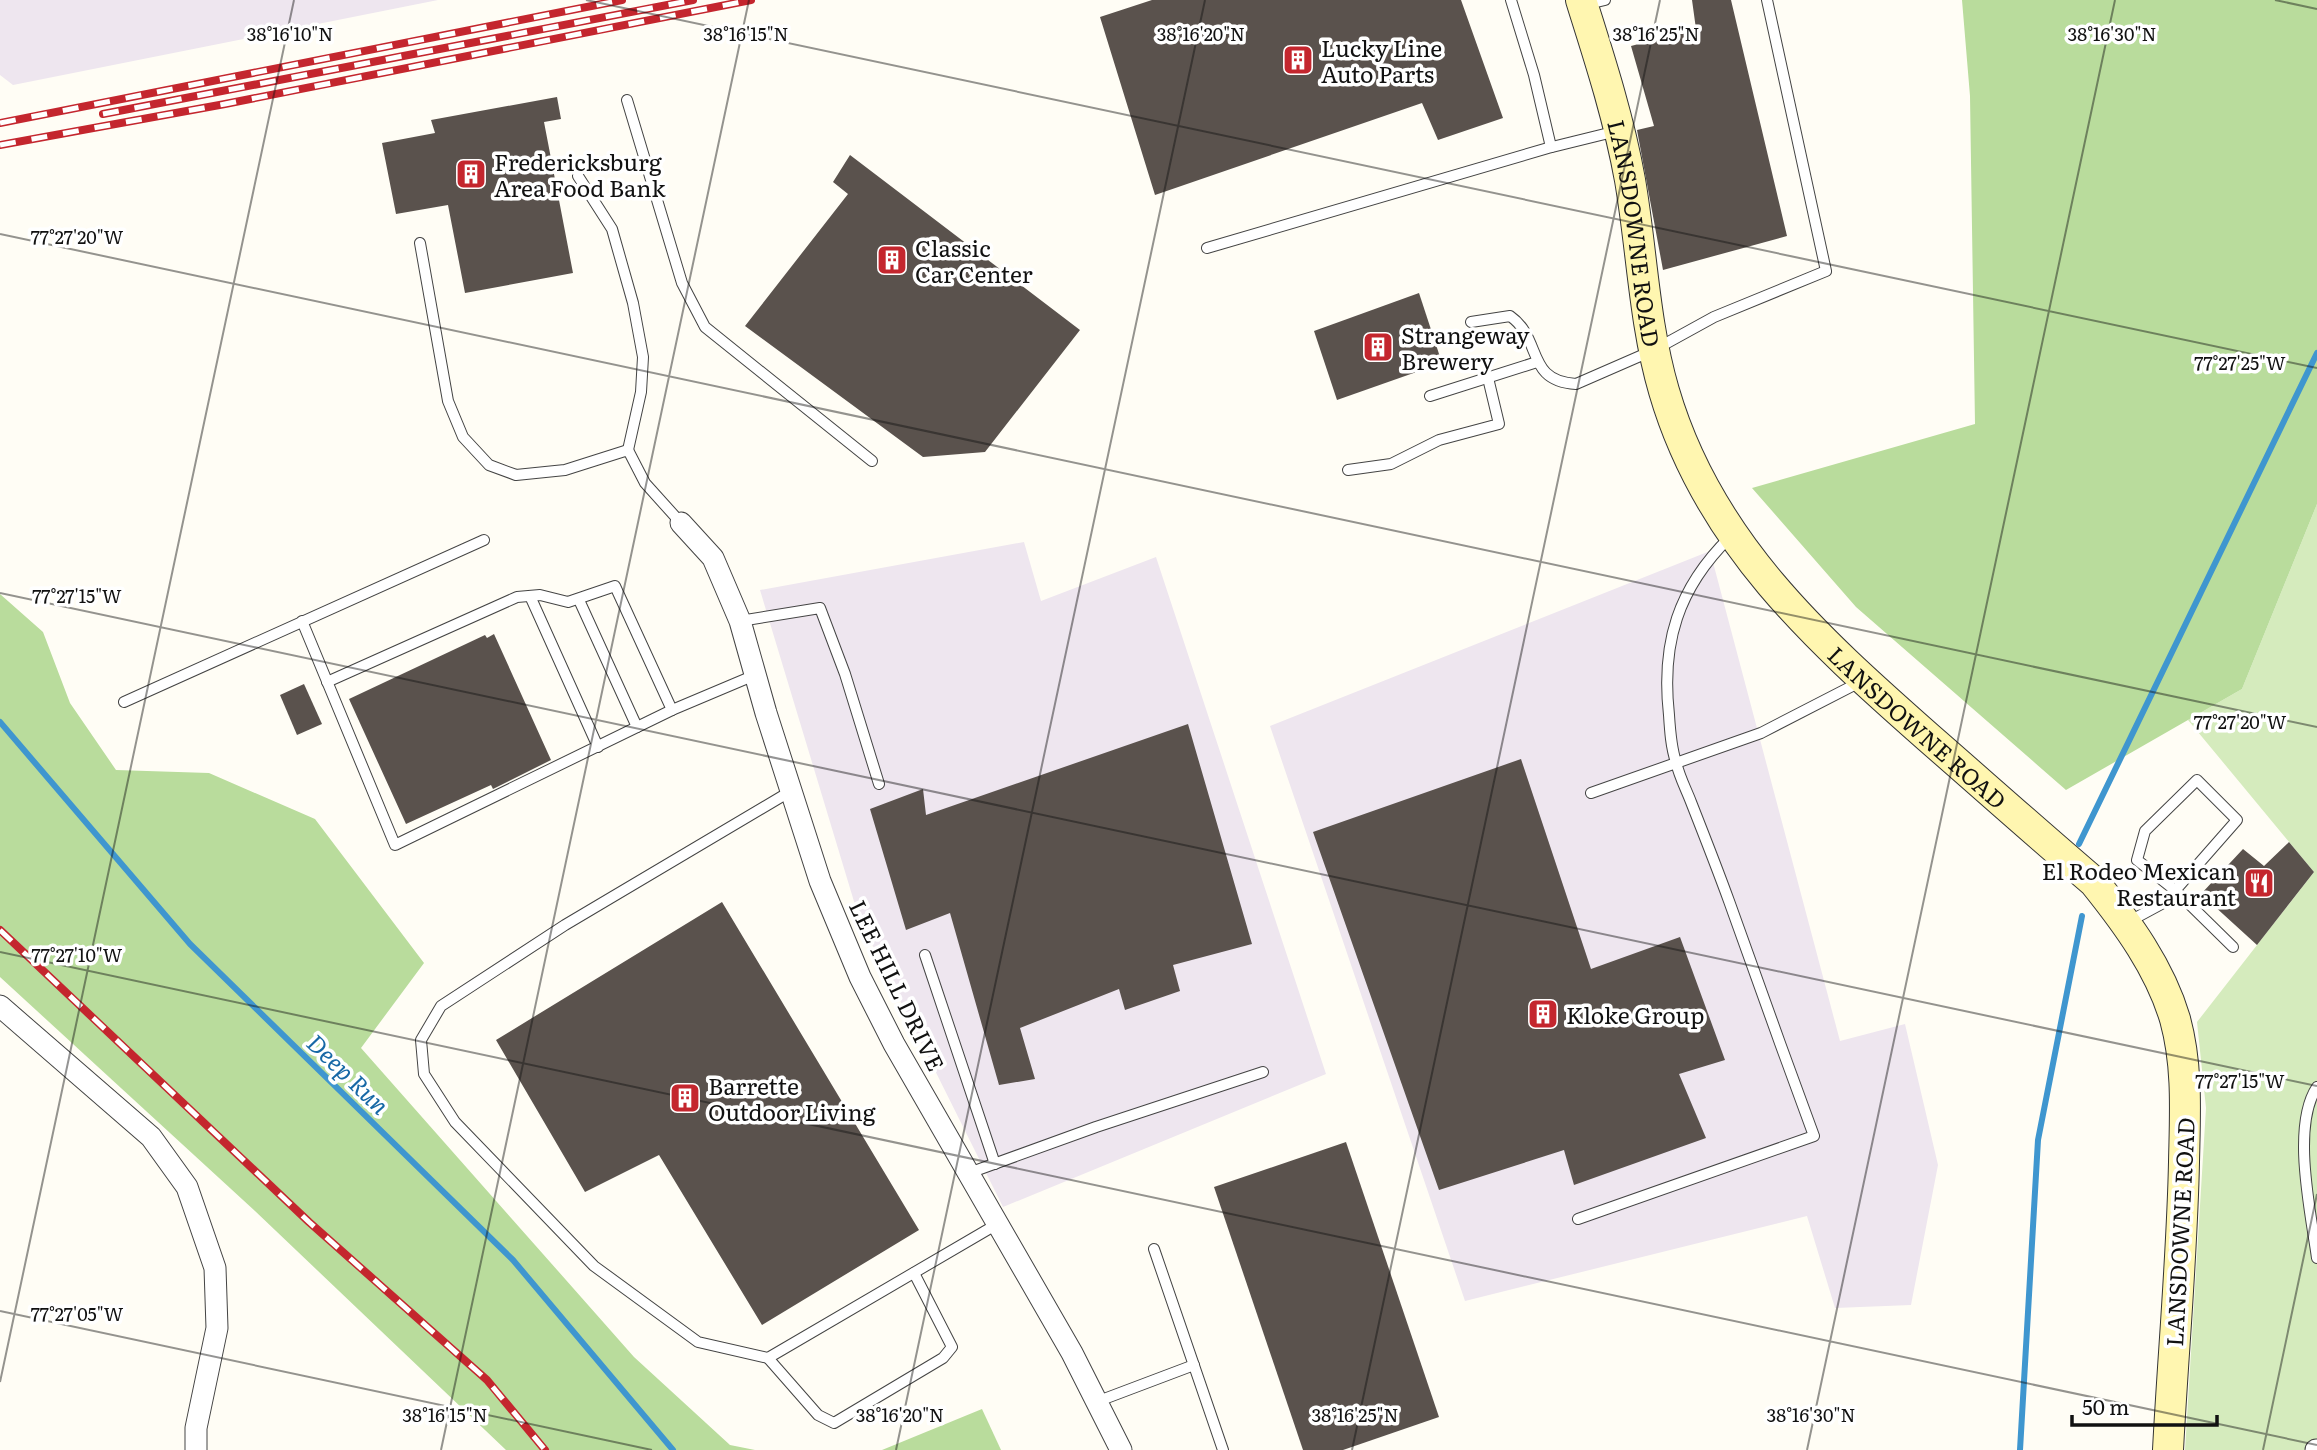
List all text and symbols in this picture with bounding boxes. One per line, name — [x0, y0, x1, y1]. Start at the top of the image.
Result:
text: 38°16'10"N — [247, 20, 333, 47]
text: 38°16'15"N — [703, 20, 789, 47]
text: 38°16'20"N — [1157, 20, 1245, 47]
text: 38°16'25"N — [1612, 20, 1700, 47]
text: 38°16'30"N — [2068, 20, 2156, 47]
place label: Lucky Line Auto Parts — [1321, 30, 1442, 90]
building icon: Lucky Line Auto Parts — [1281, 43, 1315, 77]
street label: LANSDOWNE ROAD — [1600, 116, 1670, 349]
place label: Fredericksburg Area Food Bank — [494, 144, 666, 204]
building icon: Fredericksburg Area Food Bank — [454, 157, 488, 191]
text: 77°27'20"W — [31, 223, 124, 250]
place label: Classic Car Center — [915, 230, 1033, 290]
building icon: Classic Car Center — [875, 243, 909, 277]
place label: Strangeway Brewery — [1401, 317, 1530, 377]
building icon: Strangeway Brewery — [1361, 330, 1395, 364]
text: 77°27'25"W — [2194, 349, 2286, 376]
text: 77°27'15"W — [32, 582, 122, 609]
street label: LANSDOWNE ROAD — [1821, 638, 2015, 816]
text: 77°27'20"W — [2194, 708, 2287, 735]
place label: El Rodeo Mexican Restaurant — [2042, 853, 2237, 913]
restaurant icon: El Rodeo Mexican Restaurant — [2242, 866, 2276, 900]
street label: LEE HILL DRIVE — [842, 894, 954, 1076]
text: 77°27'10"W — [32, 941, 123, 968]
building icon: Kloke Group — [1526, 997, 1560, 1031]
place label: Kloke Group — [1566, 997, 1704, 1031]
water label: Deep Run — [300, 1025, 398, 1121]
text: 77°27'15"W — [2195, 1067, 2285, 1094]
place label: Barrette Outdoor Living — [708, 1068, 876, 1128]
building icon: Barrette Outdoor Living — [668, 1081, 702, 1115]
street label: LANSDOWNE ROAD — [2156, 1117, 2202, 1347]
text: 77°27'05"W — [31, 1300, 124, 1327]
scale bar — [2072, 1384, 2217, 1428]
text: 50 m — [2082, 1390, 2129, 1421]
text: 38°16'15"N — [402, 1401, 488, 1428]
text: 38°16'20"N — [856, 1401, 944, 1428]
text: 38°16'25"N — [1311, 1401, 1399, 1428]
text: 38°16'30"N — [1767, 1401, 1855, 1428]

